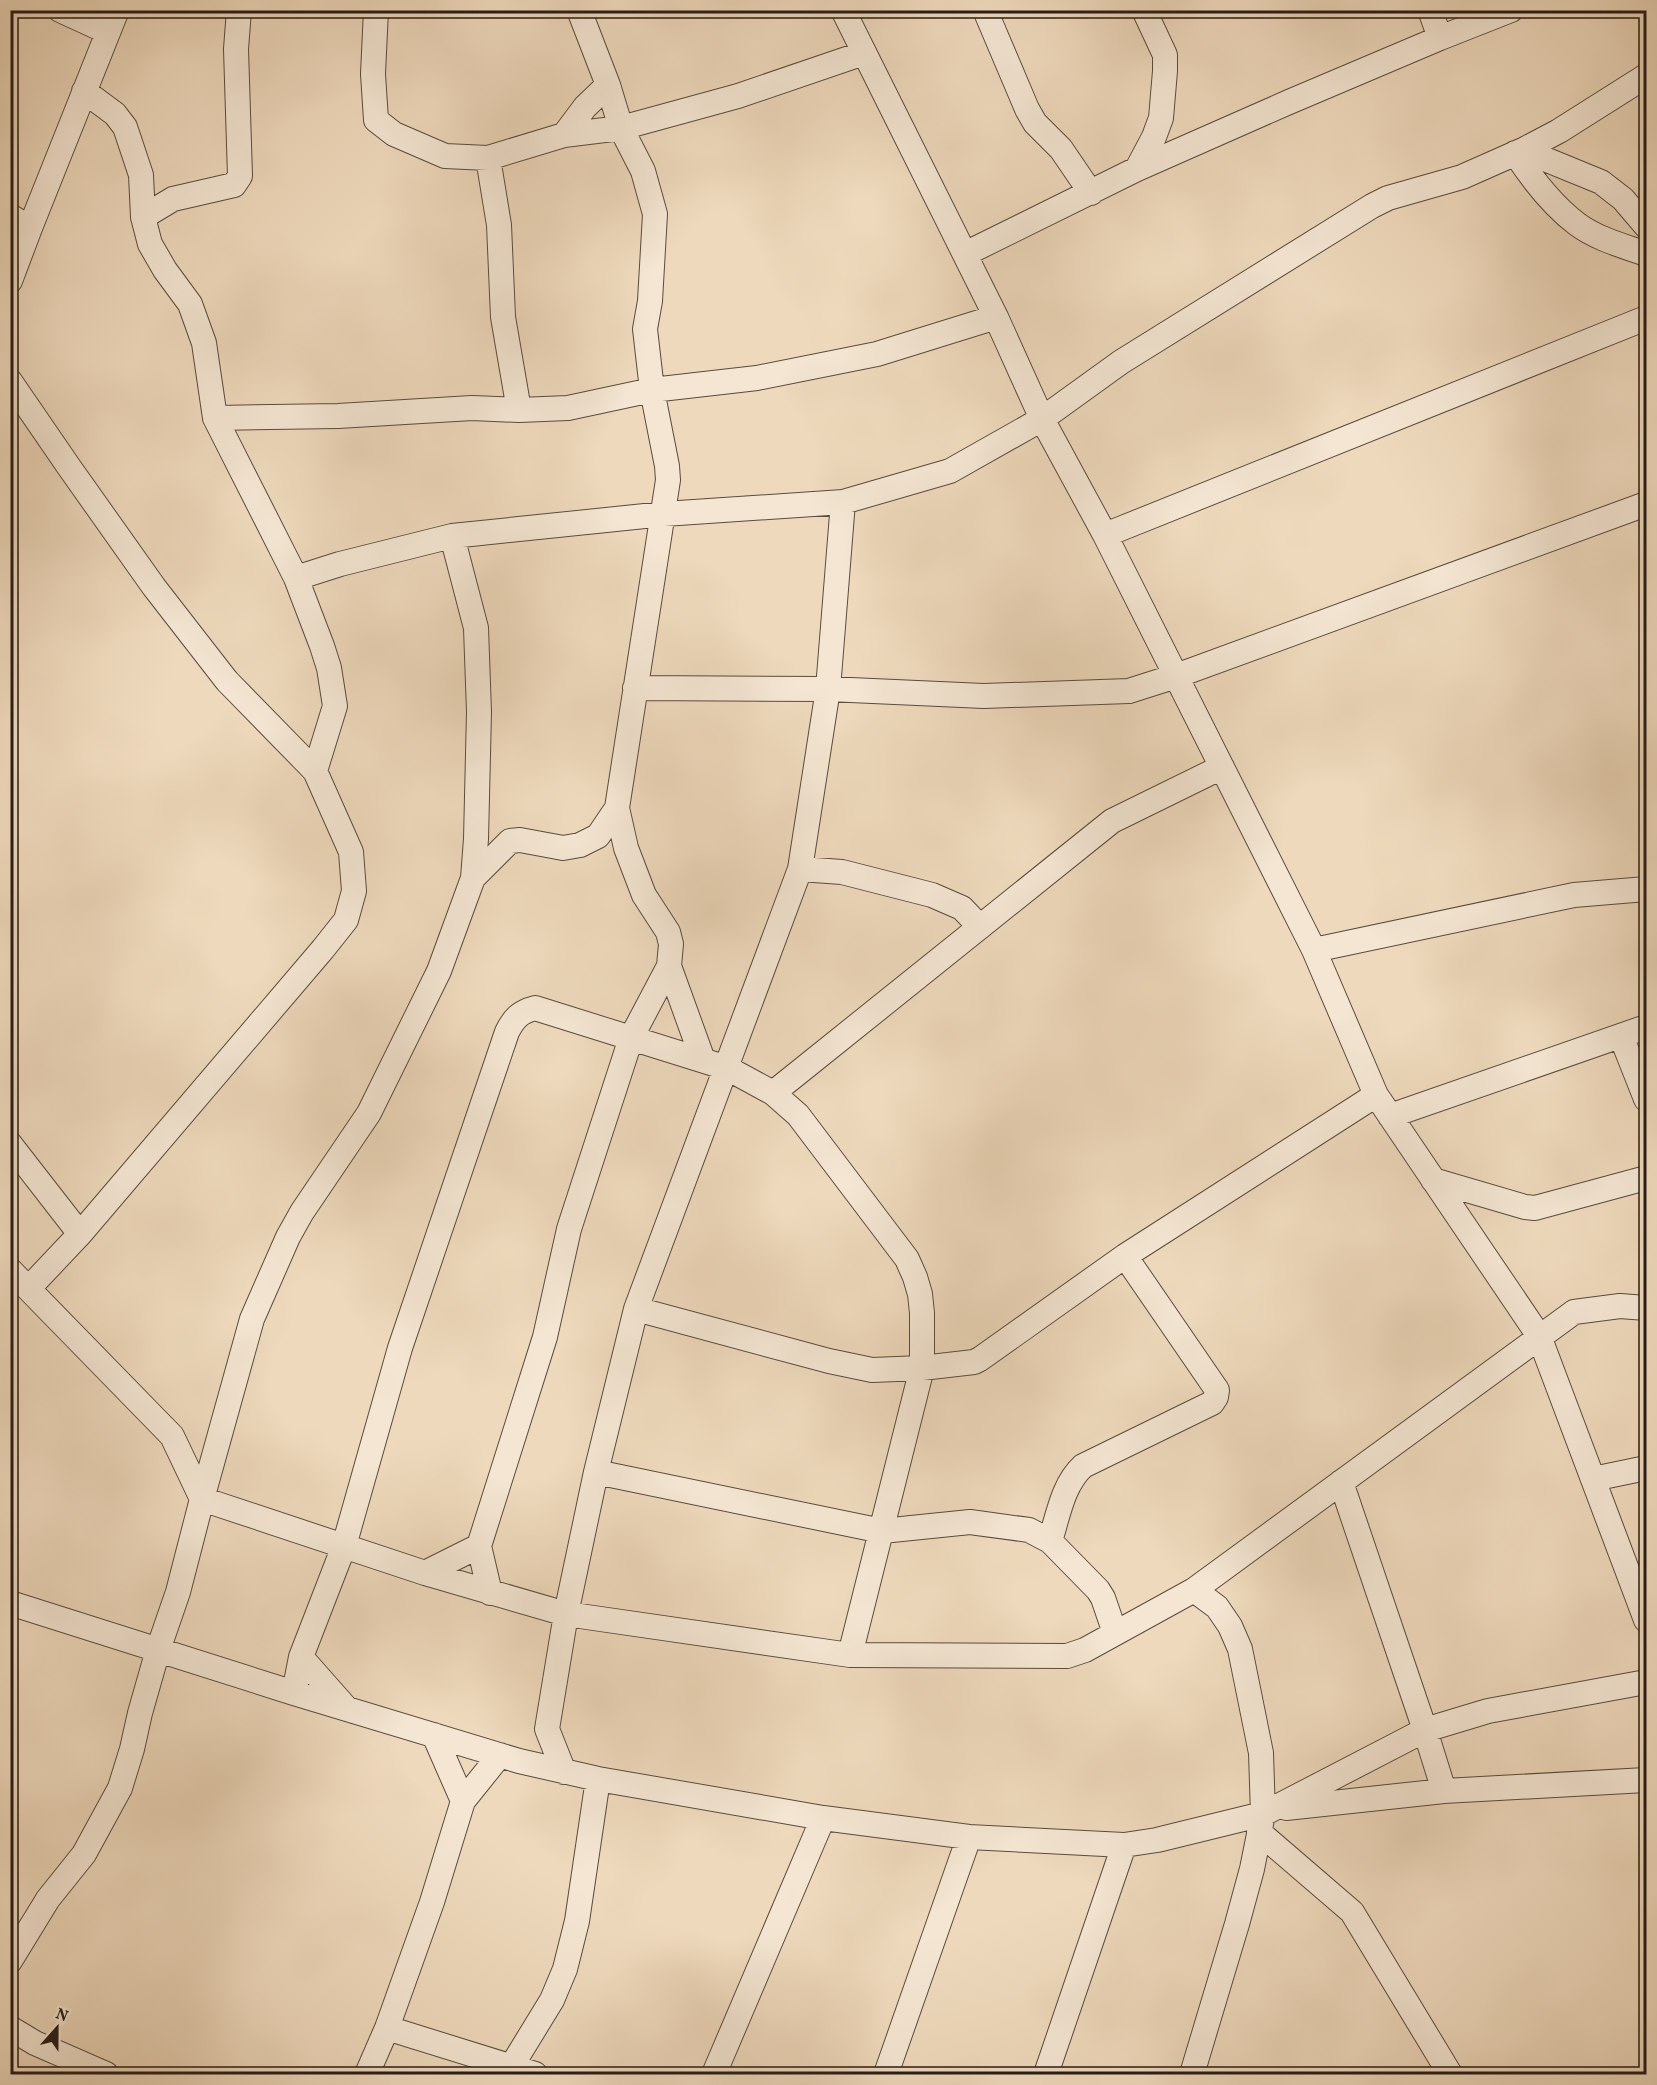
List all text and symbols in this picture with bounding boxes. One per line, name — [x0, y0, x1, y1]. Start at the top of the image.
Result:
north arrow — [27, 1998, 87, 2058]
text: N — [52, 2004, 71, 2028]

